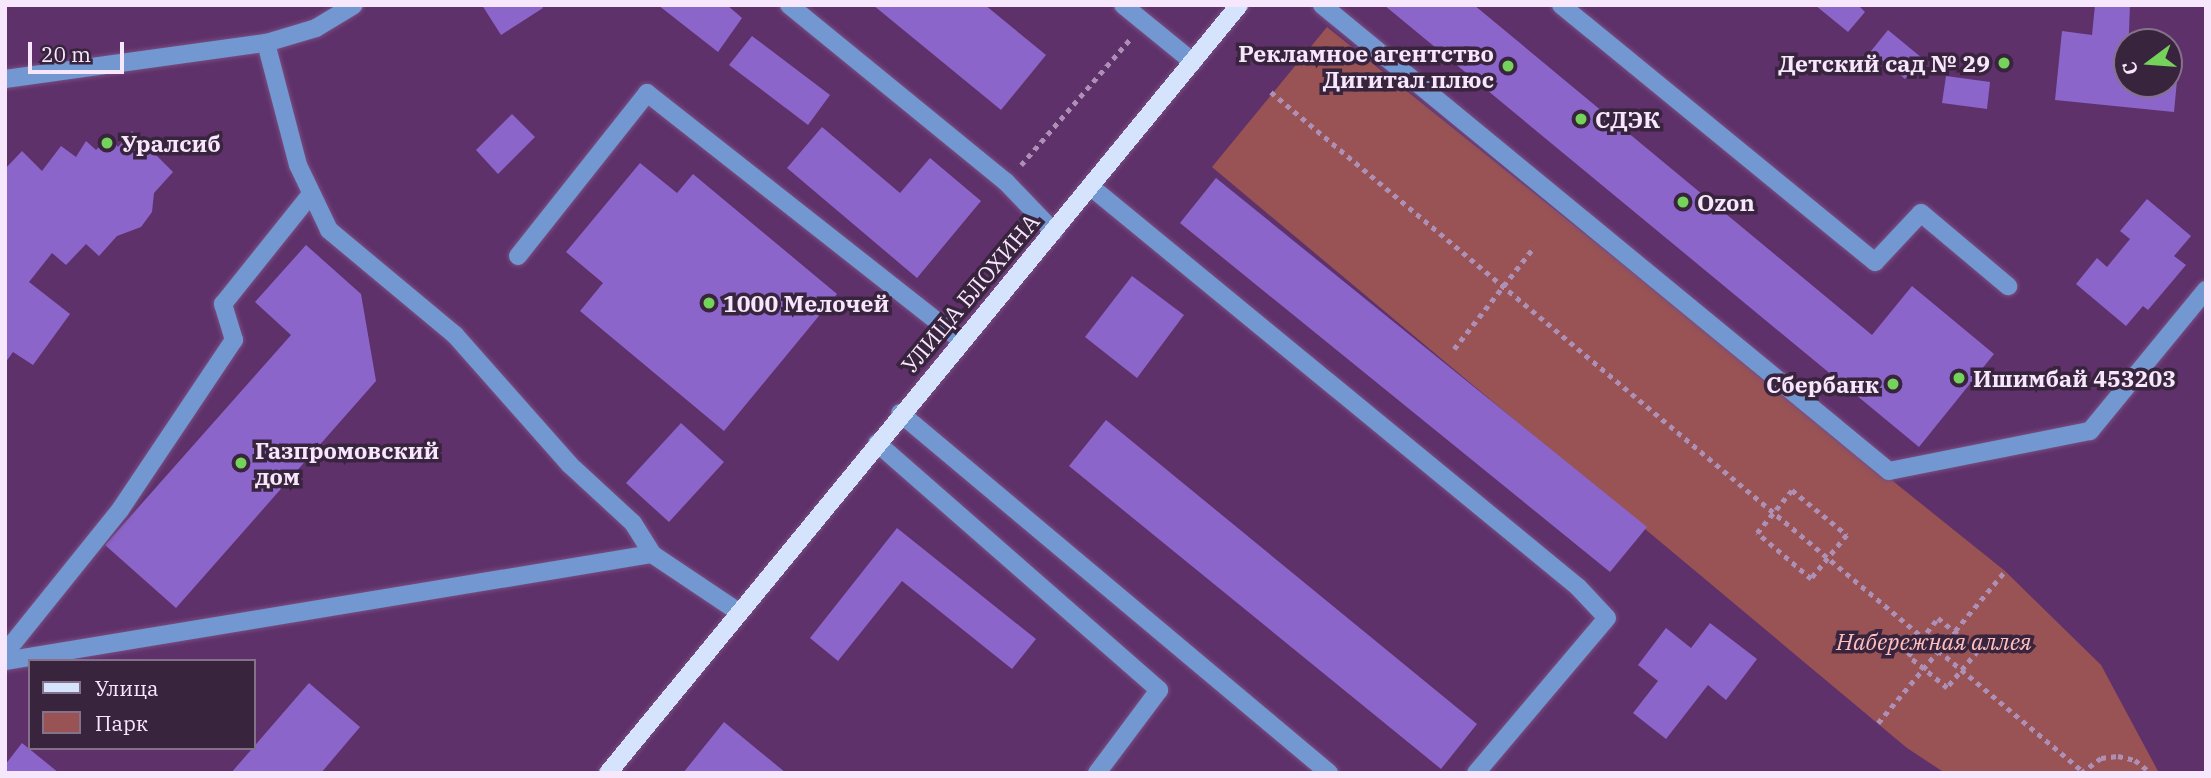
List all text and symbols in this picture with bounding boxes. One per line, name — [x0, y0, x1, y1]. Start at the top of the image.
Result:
scale bar — [32, 28, 128, 72]
north arrow — [2113, 28, 2183, 98]
place label: Рекламное агентство Дигитал плюс — [1238, 39, 1494, 93]
text: 20 m — [41, 40, 91, 68]
place label: Детский сад № 29 — [1778, 49, 1990, 77]
marker: Детский сад № 29 — [1996, 55, 2012, 71]
marker: Рекламное агентство Дигитал плюс — [1500, 58, 1516, 74]
text: С — [2116, 59, 2143, 78]
place label: СДЭК — [1595, 105, 1660, 133]
marker: СДЭК — [1573, 111, 1589, 127]
place label: Уралсиб — [121, 129, 221, 157]
marker: Уралсиб — [99, 135, 115, 151]
place label: Ozon — [1697, 188, 1755, 216]
marker: Ozon — [1675, 194, 1691, 210]
street label: УЛИЦА БЛОХИНА — [895, 208, 1045, 378]
place label: 1000 Мелочей — [723, 289, 889, 317]
marker: 1000 Мелочей — [701, 295, 717, 311]
place label: Ишимбай 453203 — [1973, 364, 2176, 392]
place label: Сбербанк — [1766, 370, 1879, 398]
marker: Ишимбай 453203 — [1951, 370, 1967, 386]
marker: Сбербанк — [1885, 376, 1901, 392]
place label: Газпромовский дом — [255, 436, 439, 490]
marker: Газпромовский дом — [233, 455, 249, 471]
park label: Набережная аллея — [1836, 627, 2032, 655]
legend — [28, 659, 256, 750]
text: Улица — [95, 674, 159, 702]
text: Парк — [95, 709, 148, 737]

